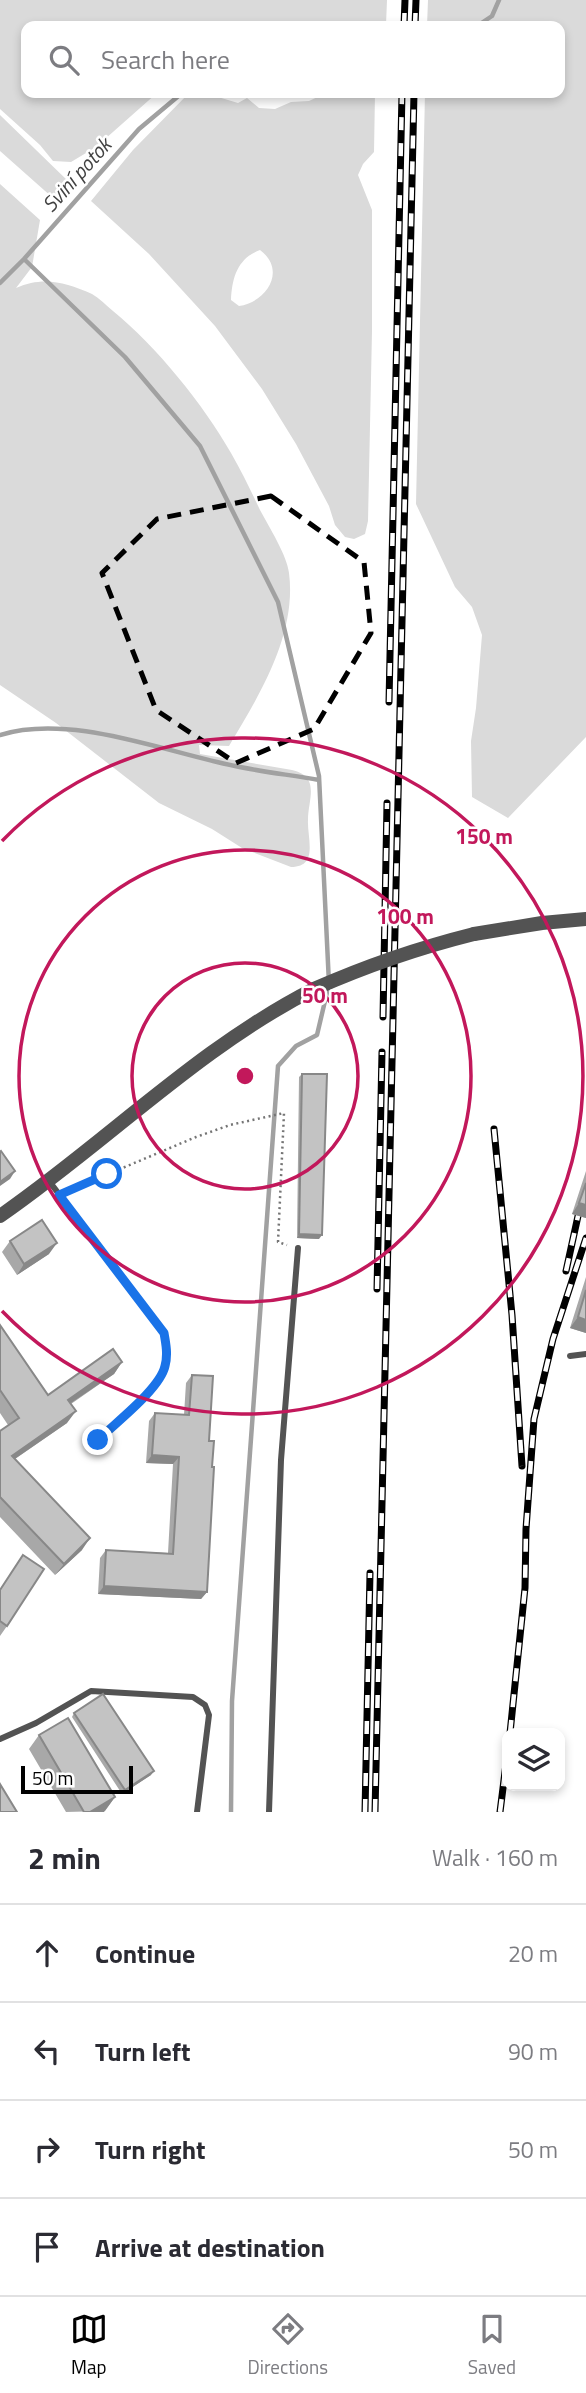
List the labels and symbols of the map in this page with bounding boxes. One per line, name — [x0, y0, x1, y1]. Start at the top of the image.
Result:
water label: Sviní potok — [34, 128, 120, 219]
text: 150 m — [455, 820, 513, 852]
text: 100 m — [376, 900, 434, 932]
text: 50 m — [302, 979, 348, 1011]
centre of rings — [233, 1064, 257, 1088]
route start — [91, 1158, 122, 1189]
route end — [82, 1424, 113, 1455]
scale bar — [21, 1763, 133, 1795]

